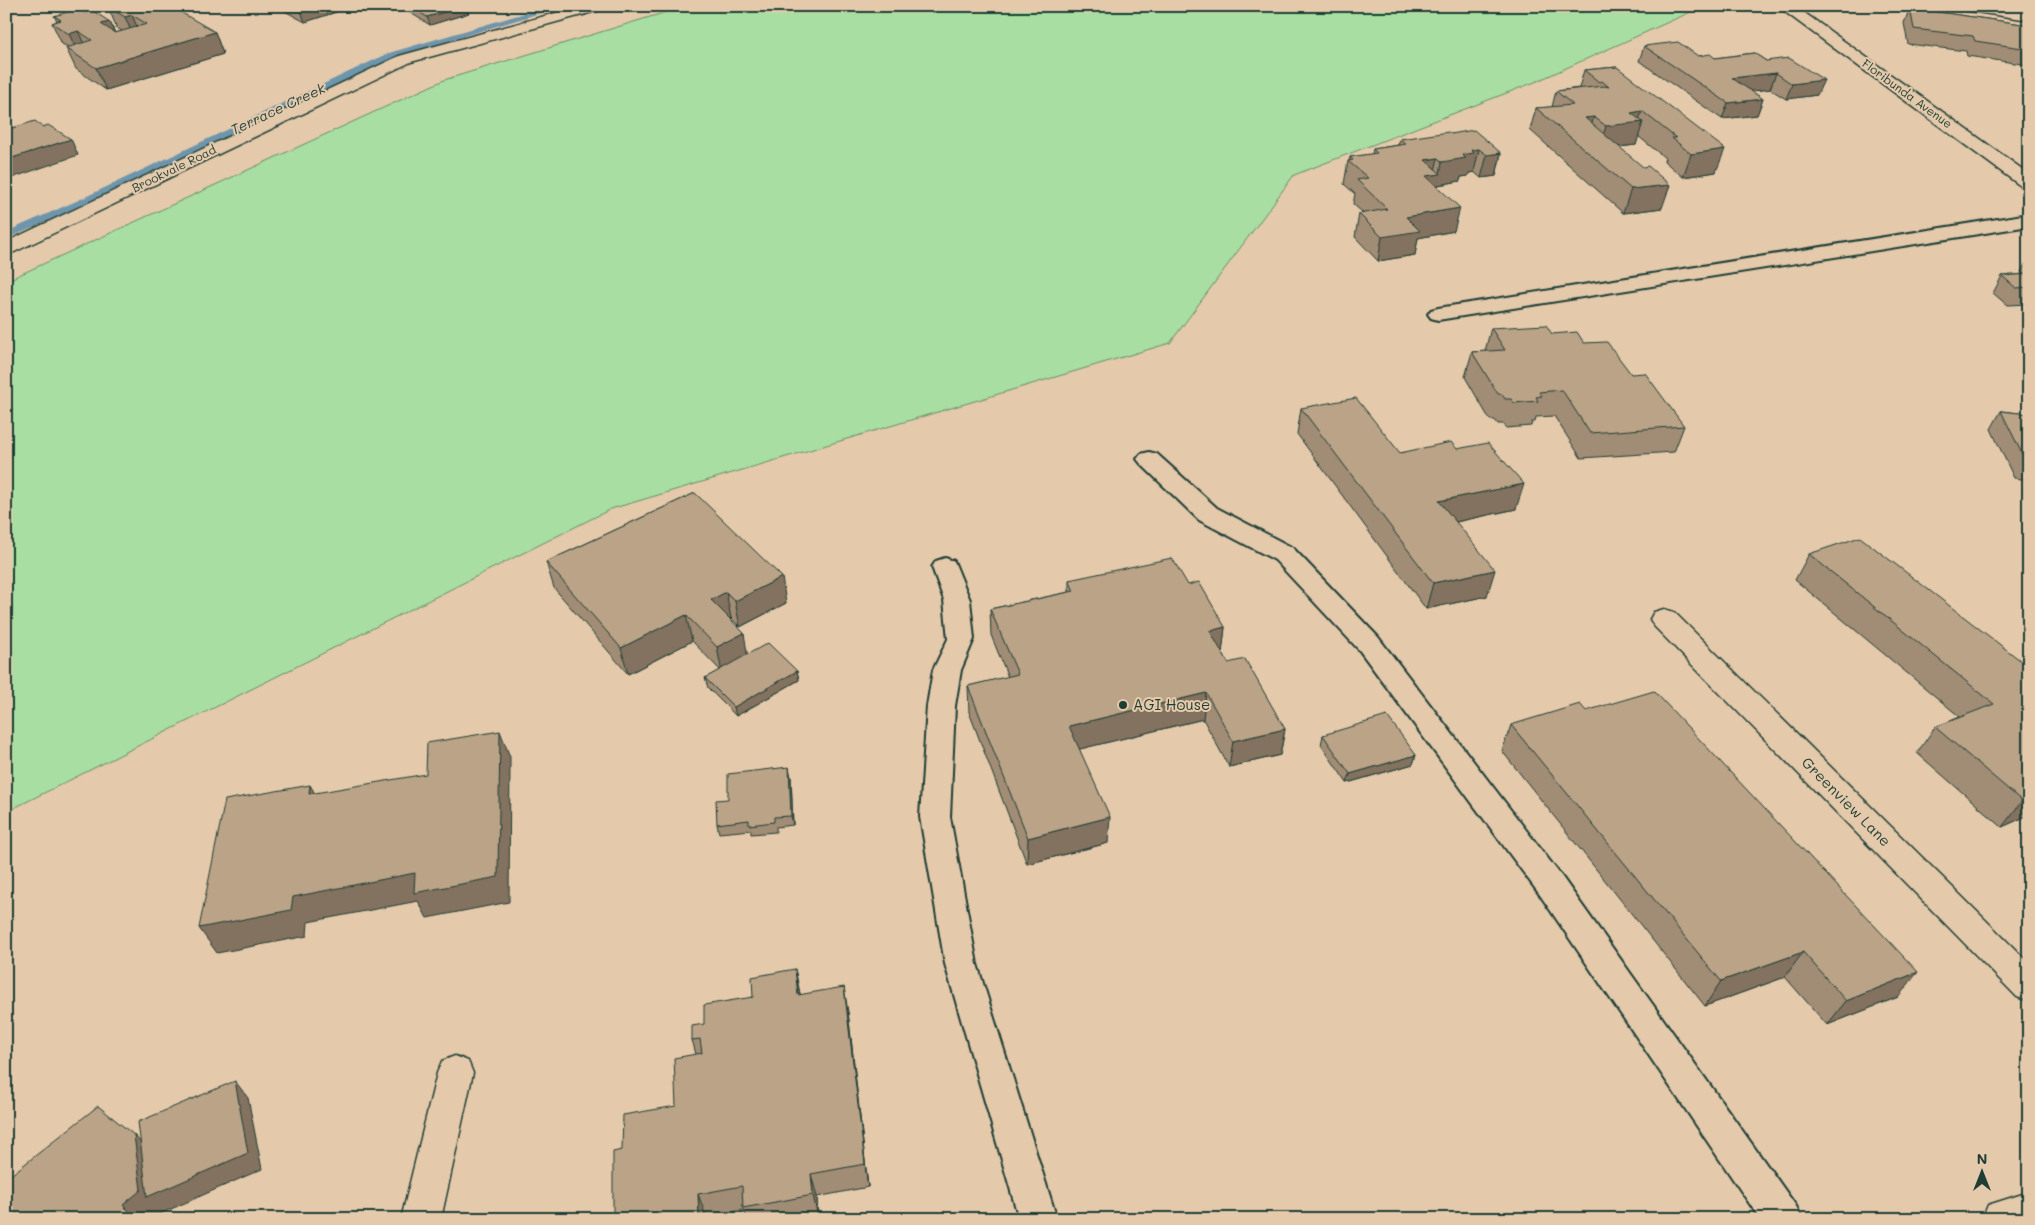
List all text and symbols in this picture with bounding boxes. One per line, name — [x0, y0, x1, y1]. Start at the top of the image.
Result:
street label: Floribunda Avenue — [1859, 55, 1956, 131]
water label: Terrace Creek — [227, 78, 329, 139]
street label: Brookvale Road — [129, 141, 219, 195]
place label: AGI House — [1133, 694, 1210, 714]
marker: AGI House — [1117, 699, 1129, 711]
street label: Greenview Lane — [1798, 752, 1896, 850]
north arrow — [1958, 1148, 2008, 1198]
text: N — [1977, 1149, 1987, 1168]

